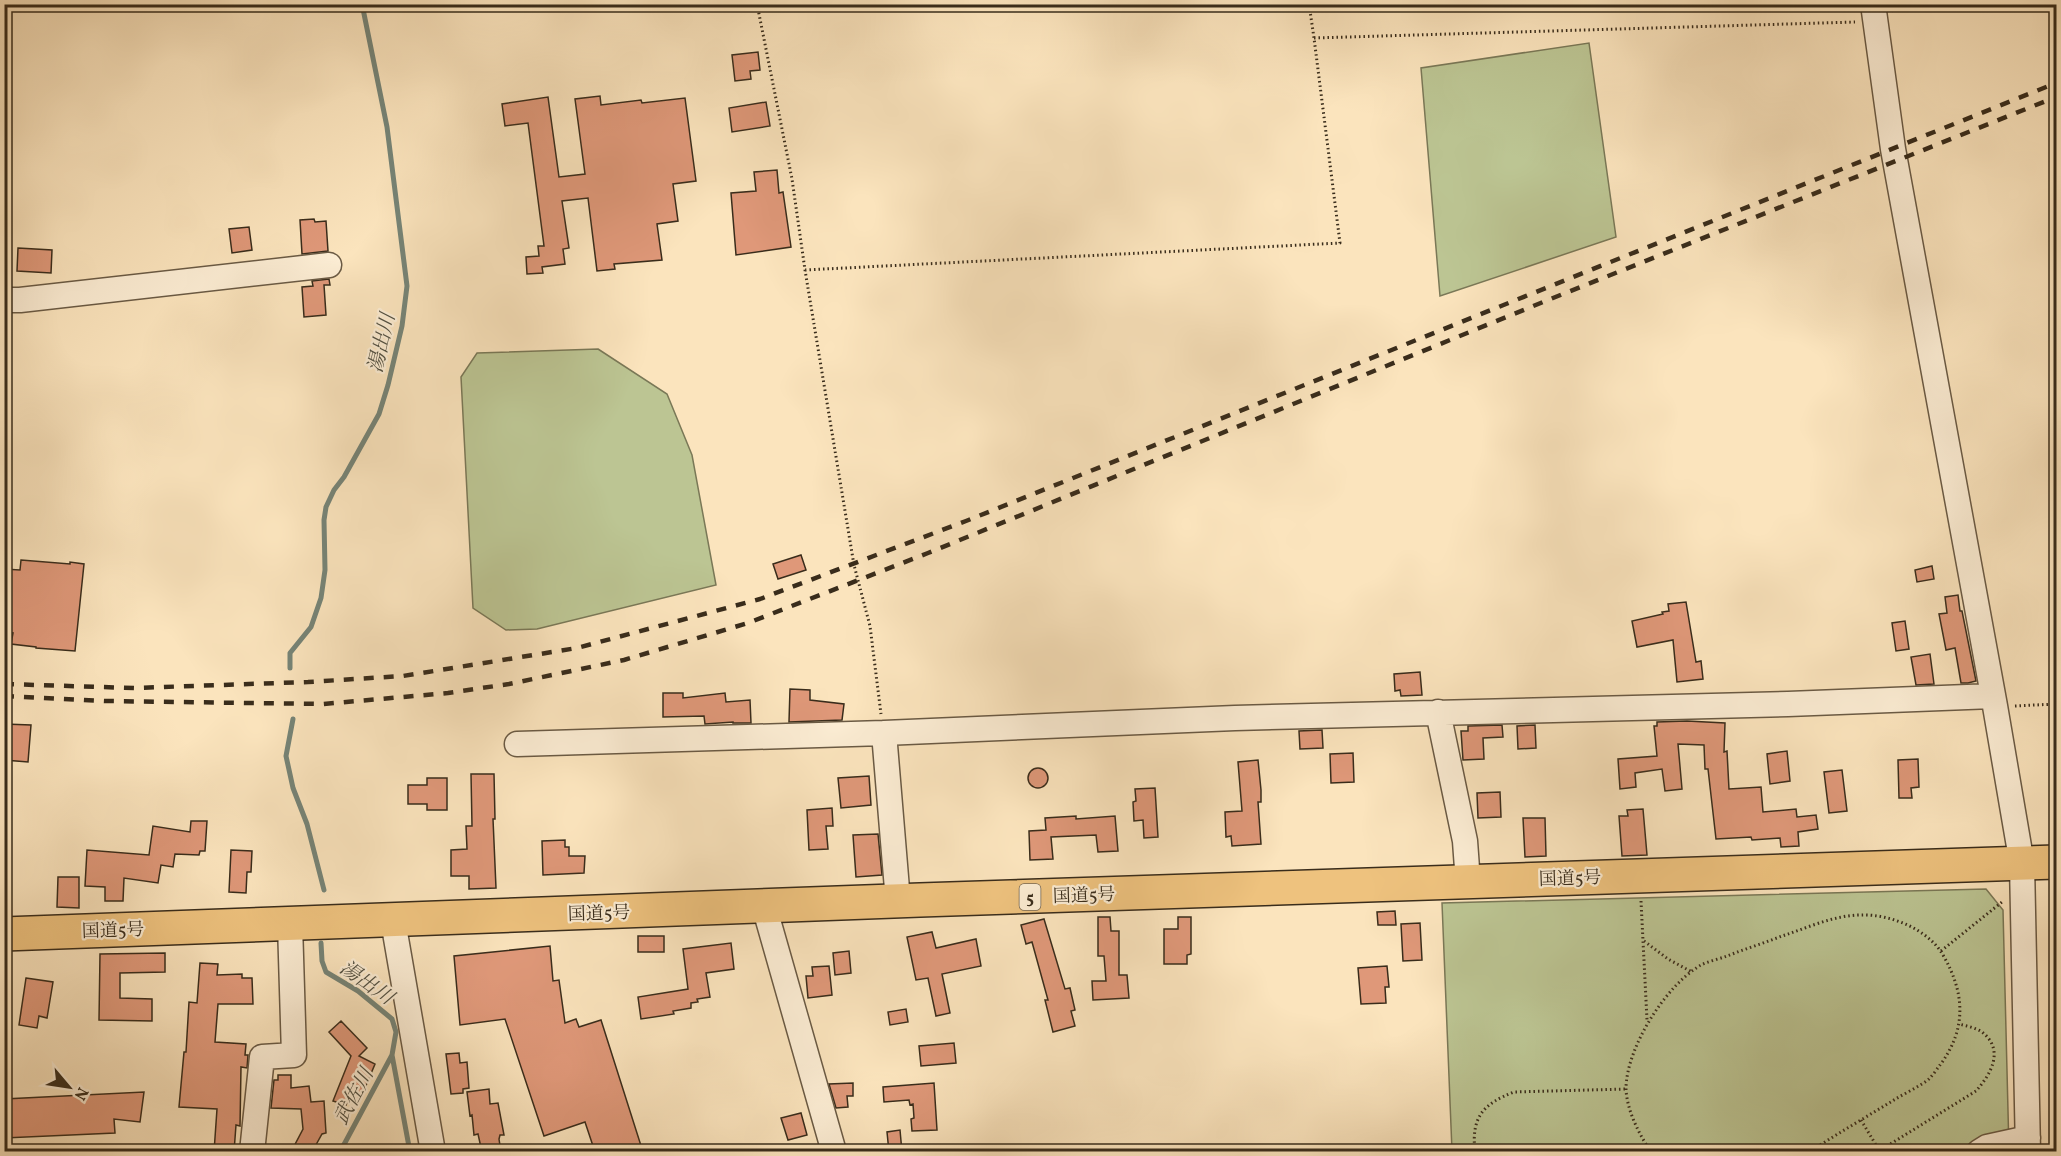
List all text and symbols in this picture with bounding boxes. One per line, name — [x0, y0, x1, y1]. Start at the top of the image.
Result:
water label: 湯出川 — [363, 309, 404, 376]
street label: 国道5号 — [1538, 866, 1602, 893]
street label: 国道5号 — [1052, 883, 1116, 910]
road number: 5 — [1020, 884, 1040, 910]
street label: 国道5号 — [567, 901, 631, 928]
street label: 国道5号 — [81, 918, 145, 945]
water label: 湯出川 — [333, 955, 400, 1013]
north arrow — [39, 1057, 99, 1117]
water label: 武佐川 — [328, 1062, 382, 1130]
text: N — [68, 1083, 93, 1104]

